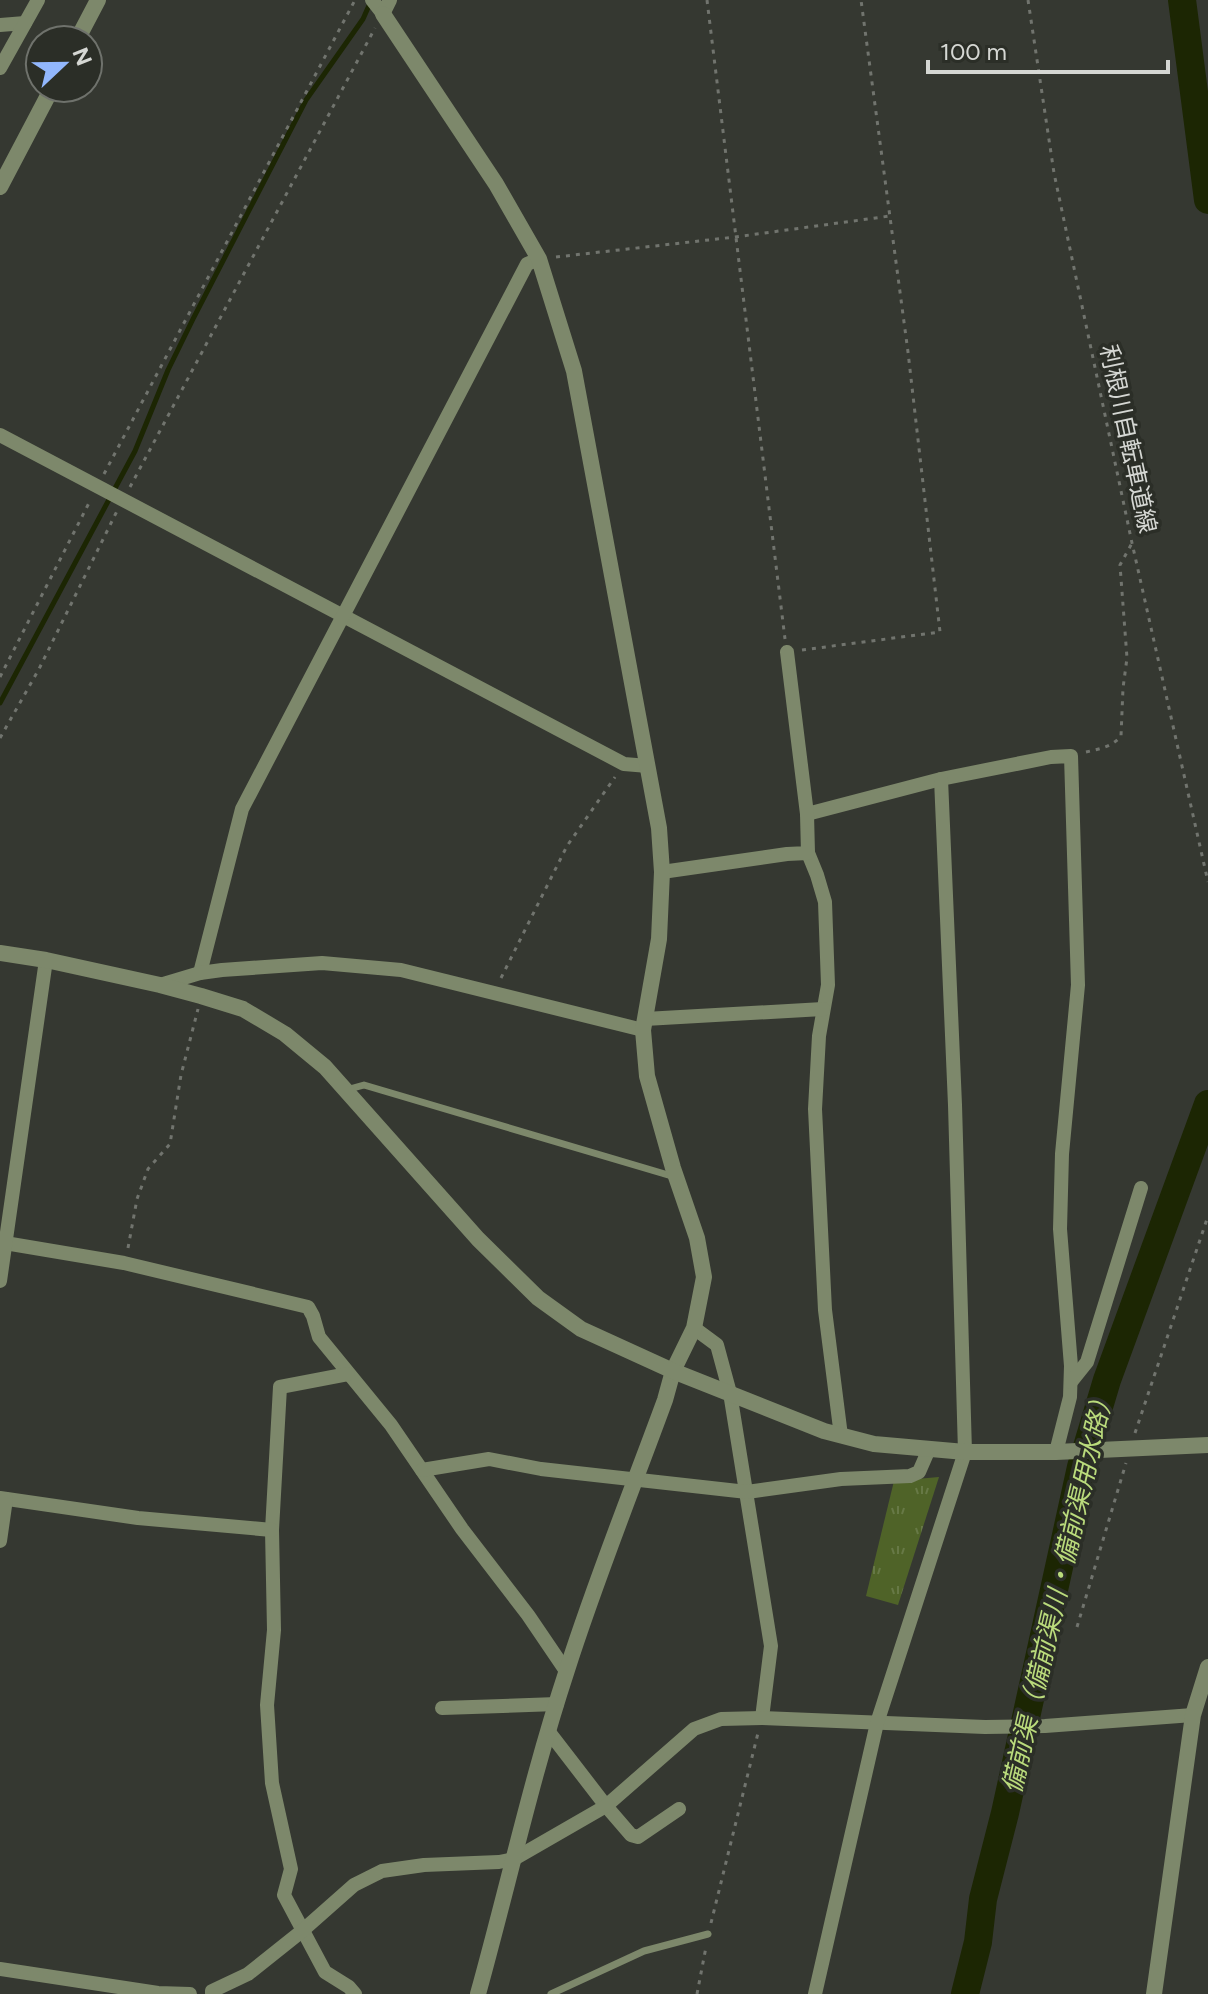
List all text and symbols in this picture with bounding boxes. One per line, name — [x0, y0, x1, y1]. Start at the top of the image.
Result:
north arrow — [24, 24, 104, 104]
scale bar — [928, 24, 1168, 74]
text: 100 m — [940, 37, 1007, 66]
text: N — [66, 44, 98, 70]
street label: 利根川自転車道線 — [1094, 342, 1163, 536]
water label: 備前渠（備前渠川・備前渠用水路） — [996, 1384, 1120, 1796]

